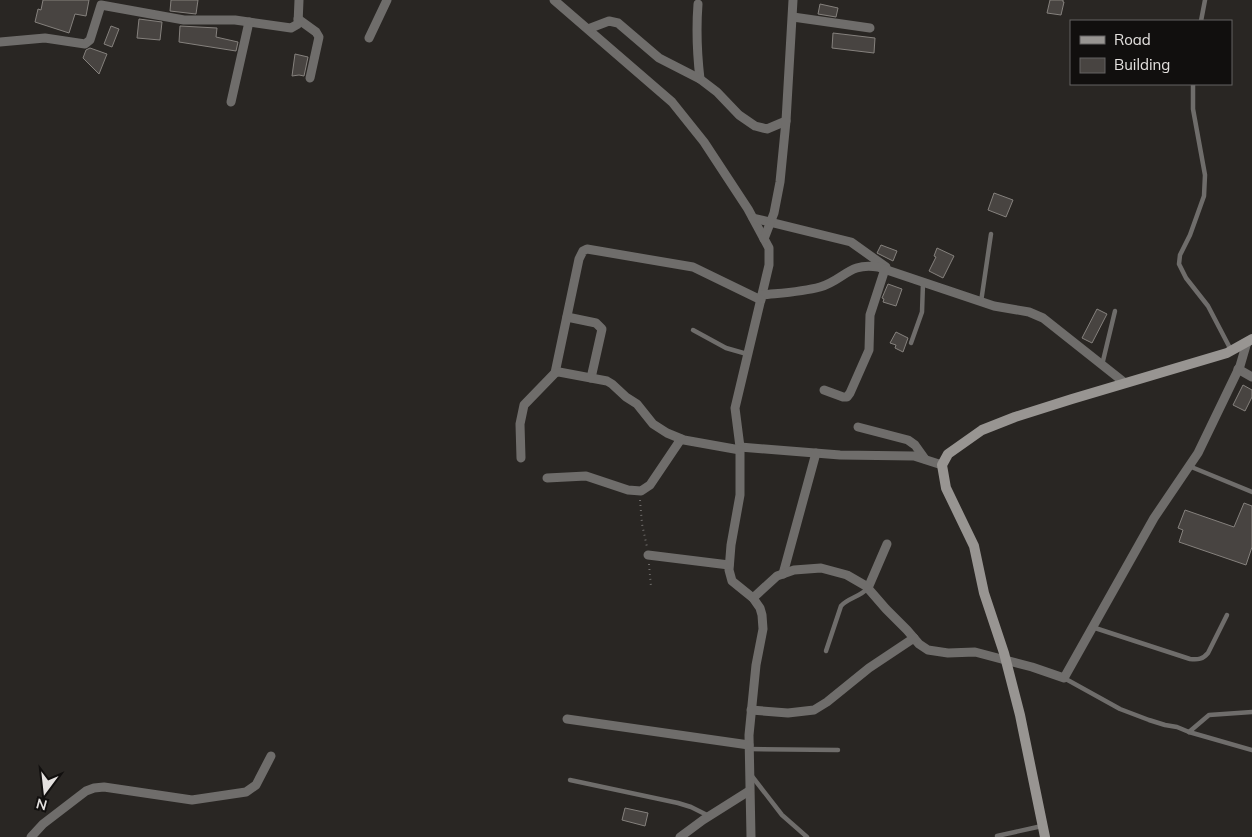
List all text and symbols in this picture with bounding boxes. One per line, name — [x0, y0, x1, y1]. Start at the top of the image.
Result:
legend — [1070, 20, 1232, 85]
text: Road — [1114, 30, 1151, 49]
text: Building — [1114, 55, 1170, 74]
north arrow — [20, 767, 70, 817]
text: N — [34, 794, 49, 815]

